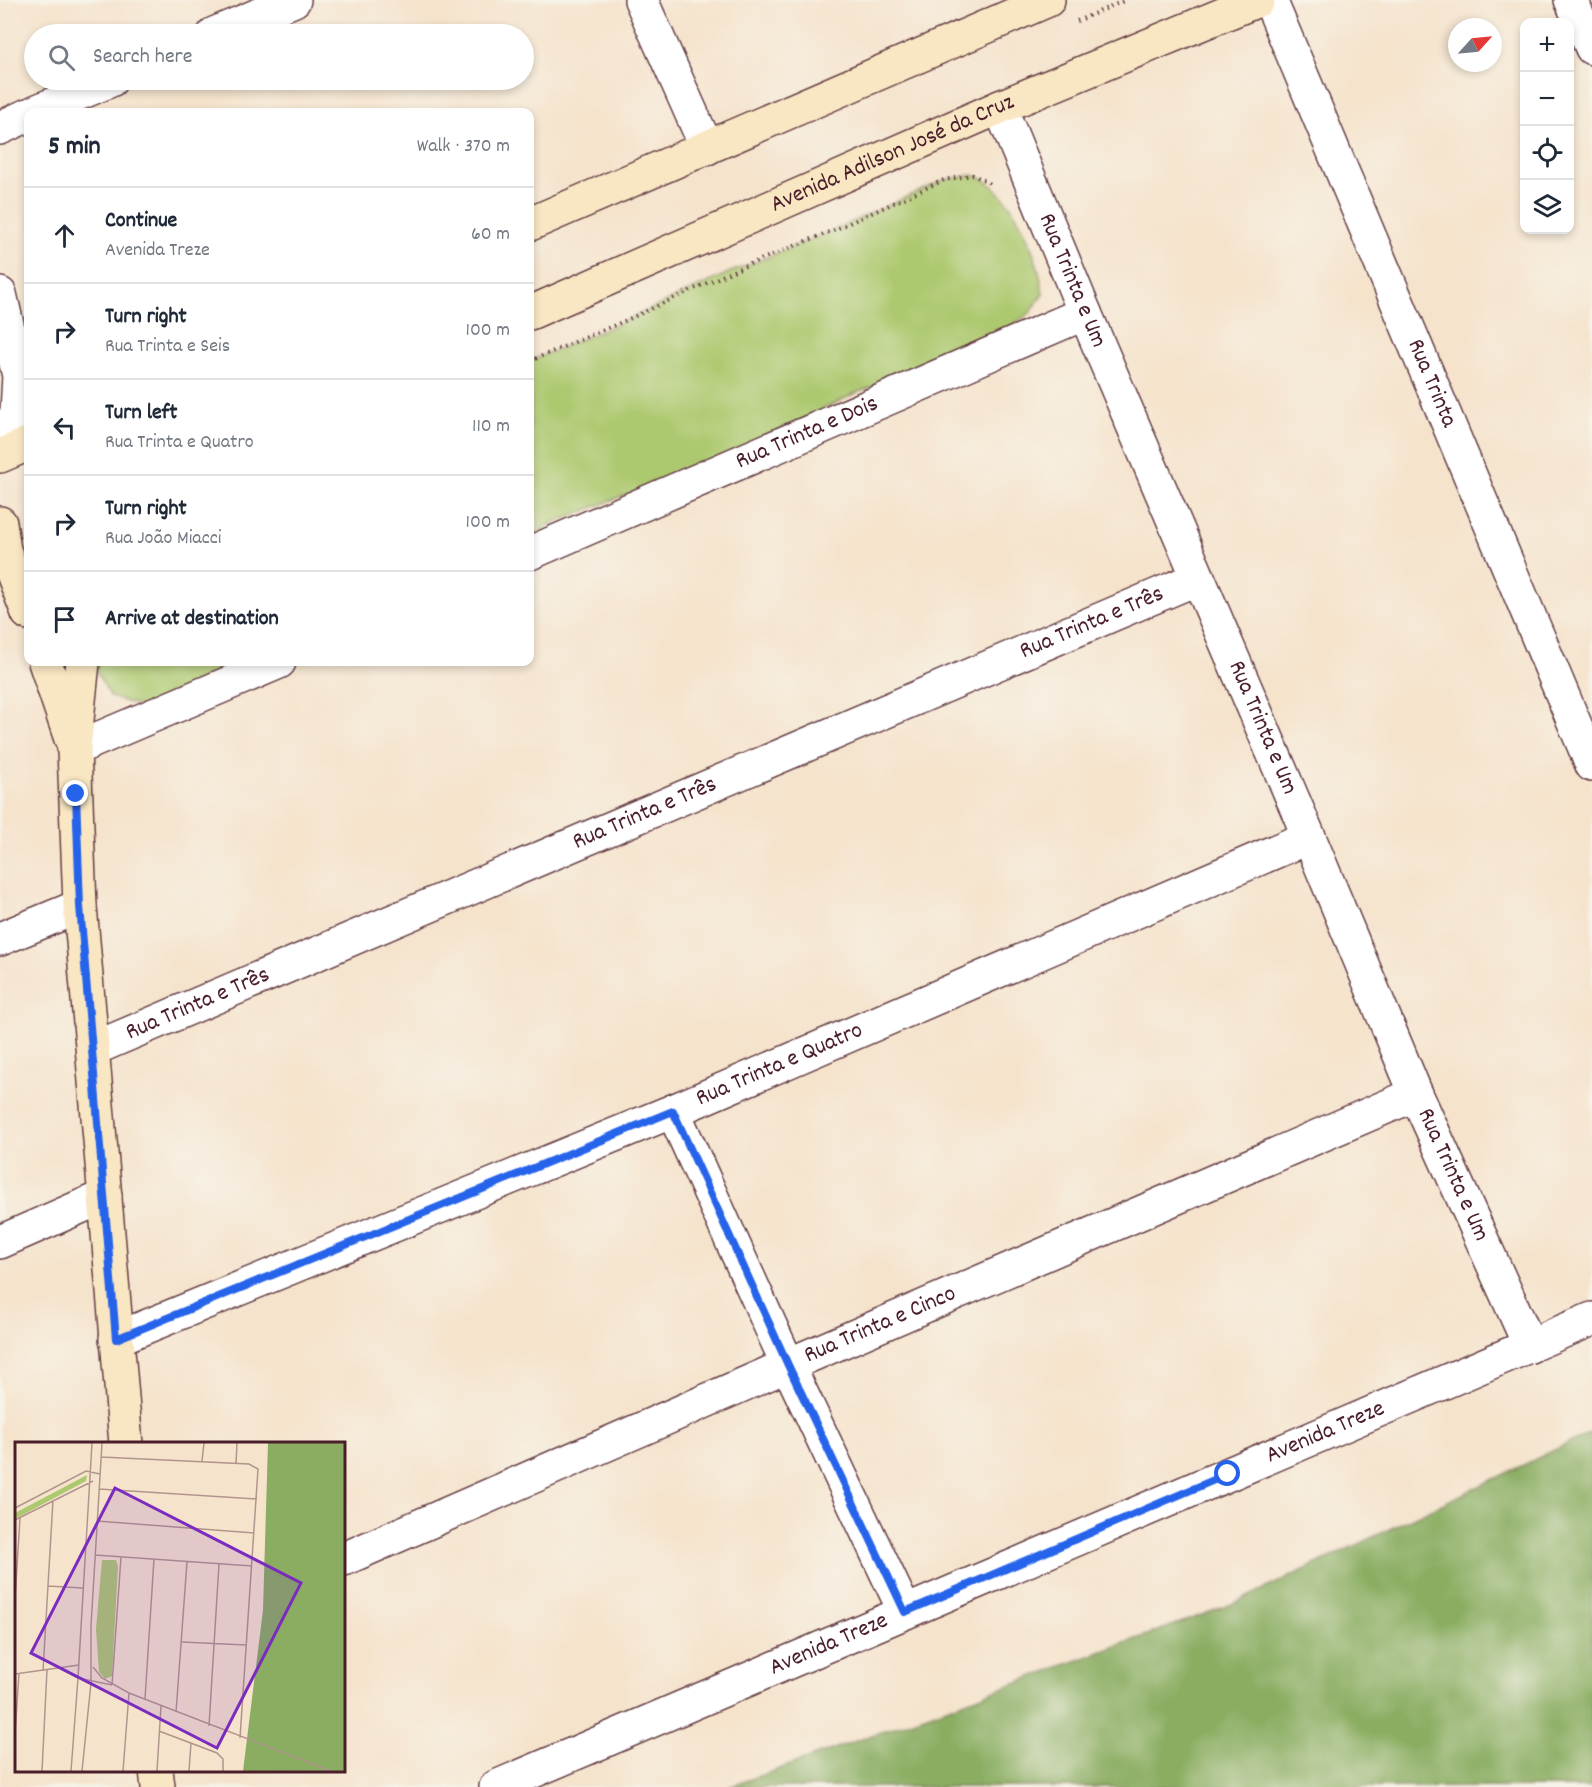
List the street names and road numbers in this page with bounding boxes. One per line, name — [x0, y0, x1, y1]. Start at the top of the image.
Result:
street label: Avenida Adilson José da Cruz — [766, 86, 1020, 222]
street label: Rua Trinta e Um — [1029, 208, 1115, 353]
street label: Rua Trinta — [1398, 334, 1465, 434]
street label: Rua Trinta e Dois — [731, 387, 884, 479]
street label: Rua Trinta e Três — [1015, 577, 1169, 669]
street label: Rua Trinta e Um — [1219, 656, 1306, 800]
street label: Rua Trinta e Três — [568, 768, 722, 859]
street label: Rua Trinta e Três — [121, 959, 275, 1050]
street label: Rua Trinta e Quatro — [691, 1014, 868, 1116]
street label: Rua Trinta e Um — [1408, 1103, 1498, 1247]
street label: Rua Trinta e Cinco — [799, 1277, 961, 1373]
street label: Avenida Treze — [1261, 1392, 1390, 1473]
street label: Avenida Treze — [764, 1604, 894, 1685]

